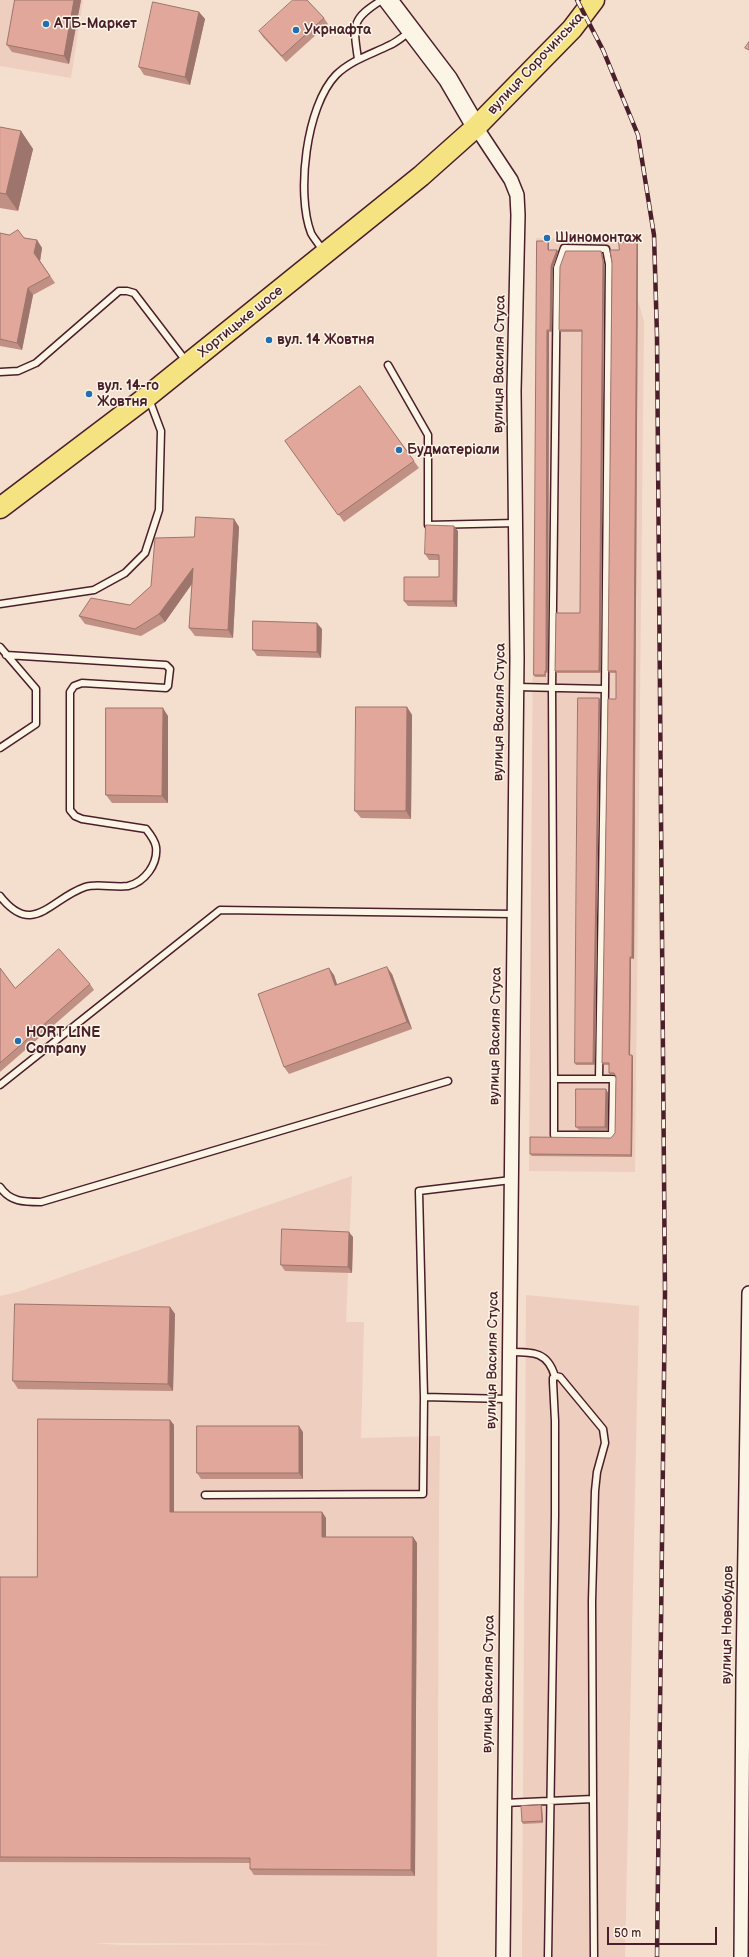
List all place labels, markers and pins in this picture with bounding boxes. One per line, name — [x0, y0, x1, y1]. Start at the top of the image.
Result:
place label: АТБ-Маркет — [54, 16, 137, 32]
marker: АТБ-Маркет — [41, 19, 51, 29]
place label: Укрнафта — [304, 22, 371, 38]
marker: Укрнафта — [291, 25, 301, 35]
place label: Шиномонтаж — [555, 230, 642, 246]
marker: Шиномонтаж — [542, 233, 552, 243]
place label: вул. 14 Жовтня — [277, 332, 374, 348]
marker: вул. 14 Жовтня — [264, 335, 274, 345]
place label: вул. 14-го Жовтня — [97, 378, 159, 410]
marker: вул. 14-го Жовтня — [84, 389, 94, 399]
place label: Будматеріали — [407, 442, 500, 458]
marker: Будматеріали — [394, 445, 404, 455]
place label: HORT LINE Company — [26, 1025, 100, 1058]
marker: HORT LINE Company — [13, 1036, 23, 1046]

